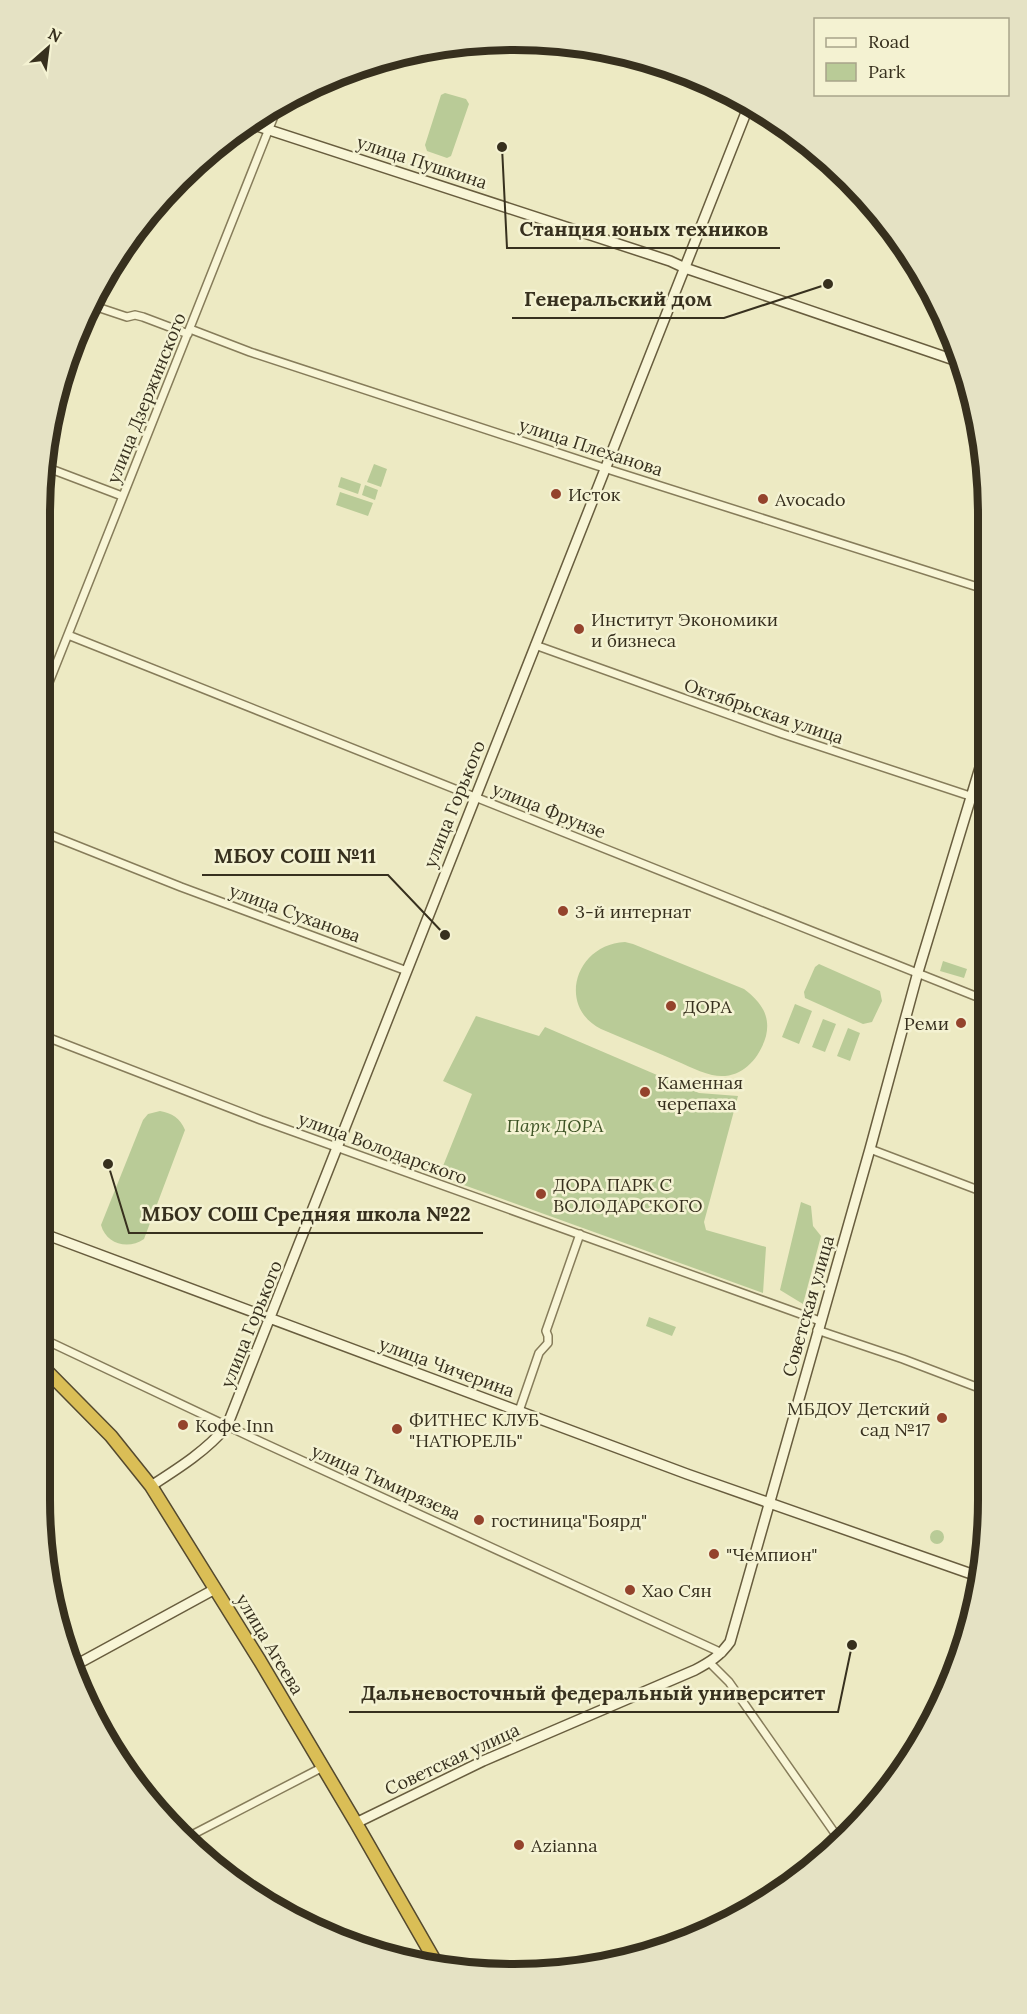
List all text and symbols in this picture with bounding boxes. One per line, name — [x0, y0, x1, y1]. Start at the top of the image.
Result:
north arrow — [18, 18, 78, 78]
legend — [814, 18, 1009, 96]
text: N — [45, 23, 65, 46]
text: Road — [868, 30, 910, 53]
text: Park — [868, 60, 906, 83]
street label: улица Пушкина — [354, 130, 490, 194]
callout: Станция юных техников — [507, 210, 780, 248]
text: Станция юных техников — [520, 216, 768, 241]
callout: Генеральский дом — [512, 280, 724, 318]
text: Генеральский дом — [524, 286, 712, 311]
street label: улица Дзержинского — [101, 309, 191, 487]
street label: улица Плеханова — [516, 413, 666, 481]
place label: Исток — [568, 483, 621, 506]
marker: Исток — [549, 487, 563, 501]
place label: Avocado — [774, 488, 846, 511]
marker: Avocado — [756, 492, 770, 506]
place label: Институт Экономики и бизнеса — [591, 608, 778, 652]
marker: Институт Экономики и бизнеса — [572, 622, 586, 636]
street label: Октябрьская улица — [681, 673, 847, 749]
street label: улица Горького — [418, 737, 490, 871]
street label: улица Фрунзе — [489, 777, 609, 843]
callout: МБОУ СОШ №11 — [202, 837, 388, 875]
text: МБОУ СОШ №11 — [214, 843, 376, 868]
street label: улица Суханова — [226, 879, 364, 947]
place label: 3-й интернат — [575, 900, 691, 923]
marker: 3-й интернат — [556, 904, 570, 918]
place label: ДОРА — [683, 995, 732, 1018]
marker: ДОРА — [664, 999, 678, 1013]
place label: Реми — [904, 1012, 949, 1035]
marker: Реми — [954, 1016, 968, 1030]
place label: Каменная черепаха — [657, 1071, 743, 1115]
marker: Каменная черепаха — [638, 1085, 652, 1099]
street label: улица Володарского — [295, 1107, 471, 1189]
park label: Парк ДОРА — [506, 1114, 604, 1137]
place label: ДОРА ПАРК С ВОЛОДАРСКОГО — [553, 1173, 703, 1217]
marker: ДОРА ПАРК С ВОЛОДАРСКОГО — [534, 1187, 548, 1201]
callout: МБОУ СОШ Средняя школа №22 — [129, 1195, 483, 1233]
text: МБОУ СОШ Средняя школа №22 — [141, 1201, 471, 1226]
street label: Советская улица — [777, 1233, 839, 1379]
street label: улица Горького — [215, 1257, 287, 1391]
street label: улица Чичерина — [376, 1332, 518, 1402]
place label: МБДОУ Детский сад №17 — [787, 1397, 930, 1441]
place label: ФИТНЕС КЛУБ "НАТЮРЕЛЬ" — [409, 1408, 539, 1452]
marker: МБДОУ Детский сад №17 — [935, 1411, 949, 1425]
place label: Кофе Inn — [195, 1414, 274, 1437]
marker: Кофе Inn — [176, 1418, 190, 1432]
marker: ФИТНЕС КЛУБ "НАТЮРЕЛЬ" — [390, 1422, 404, 1436]
street label: улица Тимирязева — [308, 1439, 464, 1525]
place label: гостиница"Боярд" — [491, 1509, 647, 1532]
marker: гостиница"Боярд" — [472, 1513, 486, 1527]
place label: "Чемпион" — [726, 1543, 818, 1566]
marker: "Чемпион" — [707, 1547, 721, 1561]
place label: Хао Сян — [642, 1579, 712, 1602]
marker: Хао Сян — [623, 1583, 637, 1597]
street label: улица Агеева — [231, 1589, 309, 1699]
callout: Дальневосточный федеральный университет — [349, 1674, 838, 1712]
text: Дальневосточный федеральный университет — [361, 1680, 826, 1705]
street label: Советская улица — [381, 1718, 523, 1800]
place label: Azianna — [530, 1834, 597, 1857]
marker: Azianna — [512, 1838, 526, 1852]

